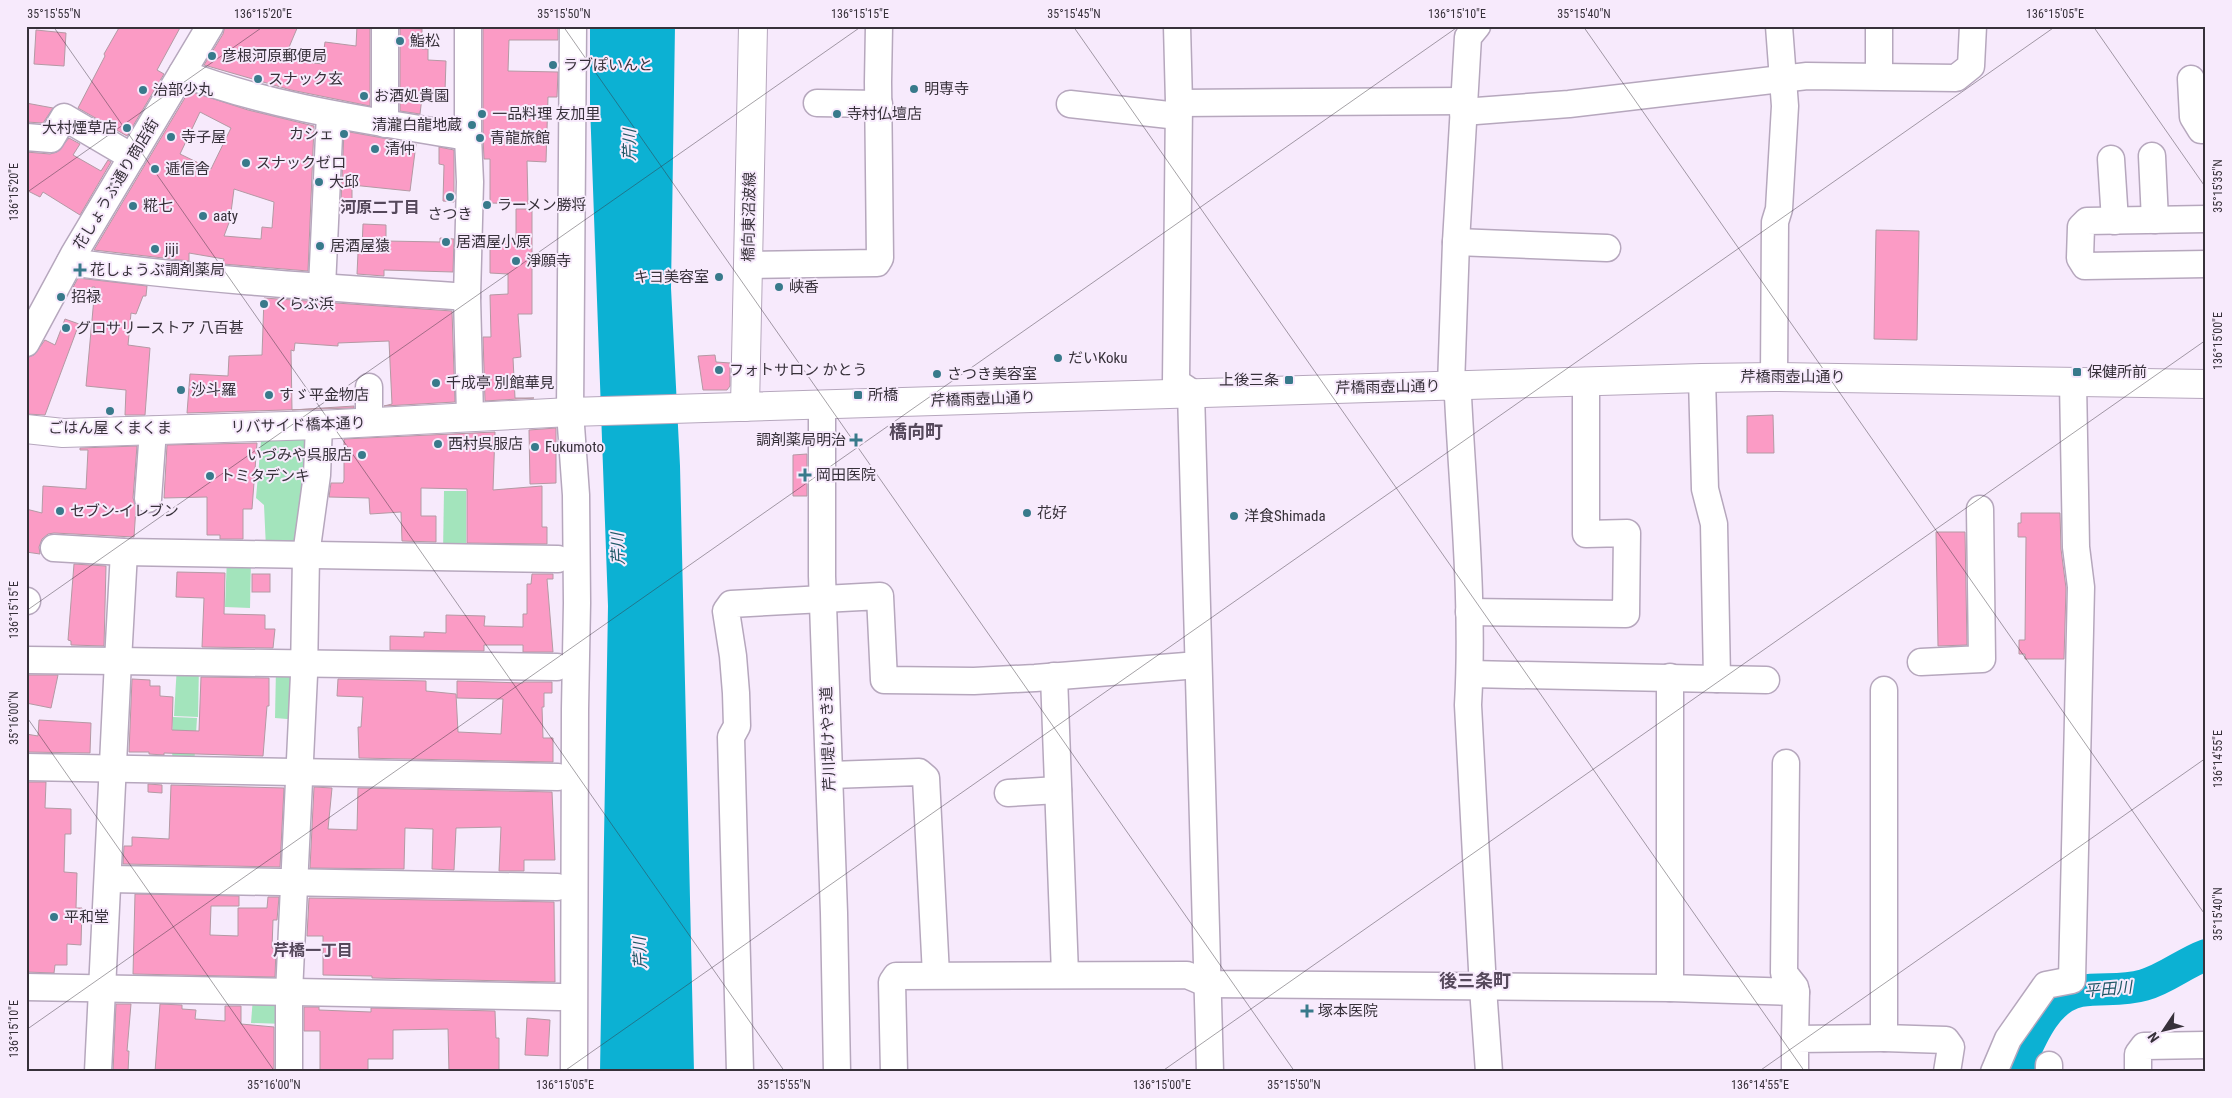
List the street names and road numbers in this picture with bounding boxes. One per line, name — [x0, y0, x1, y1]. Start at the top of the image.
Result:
street label: 花しょうぶ通り商店街 — [70, 115, 162, 253]
street label: 橋向東沼波線 — [739, 172, 759, 262]
street label: 芹橋雨壺山通り — [1740, 368, 1846, 386]
street label: 芹橋雨壺山通り — [1335, 377, 1441, 397]
street label: 芹橋雨壺山通り — [930, 388, 1036, 410]
street label: リバサイド橋本通り — [230, 414, 366, 436]
street label: 芹川堤けやき道 — [817, 686, 839, 792]

